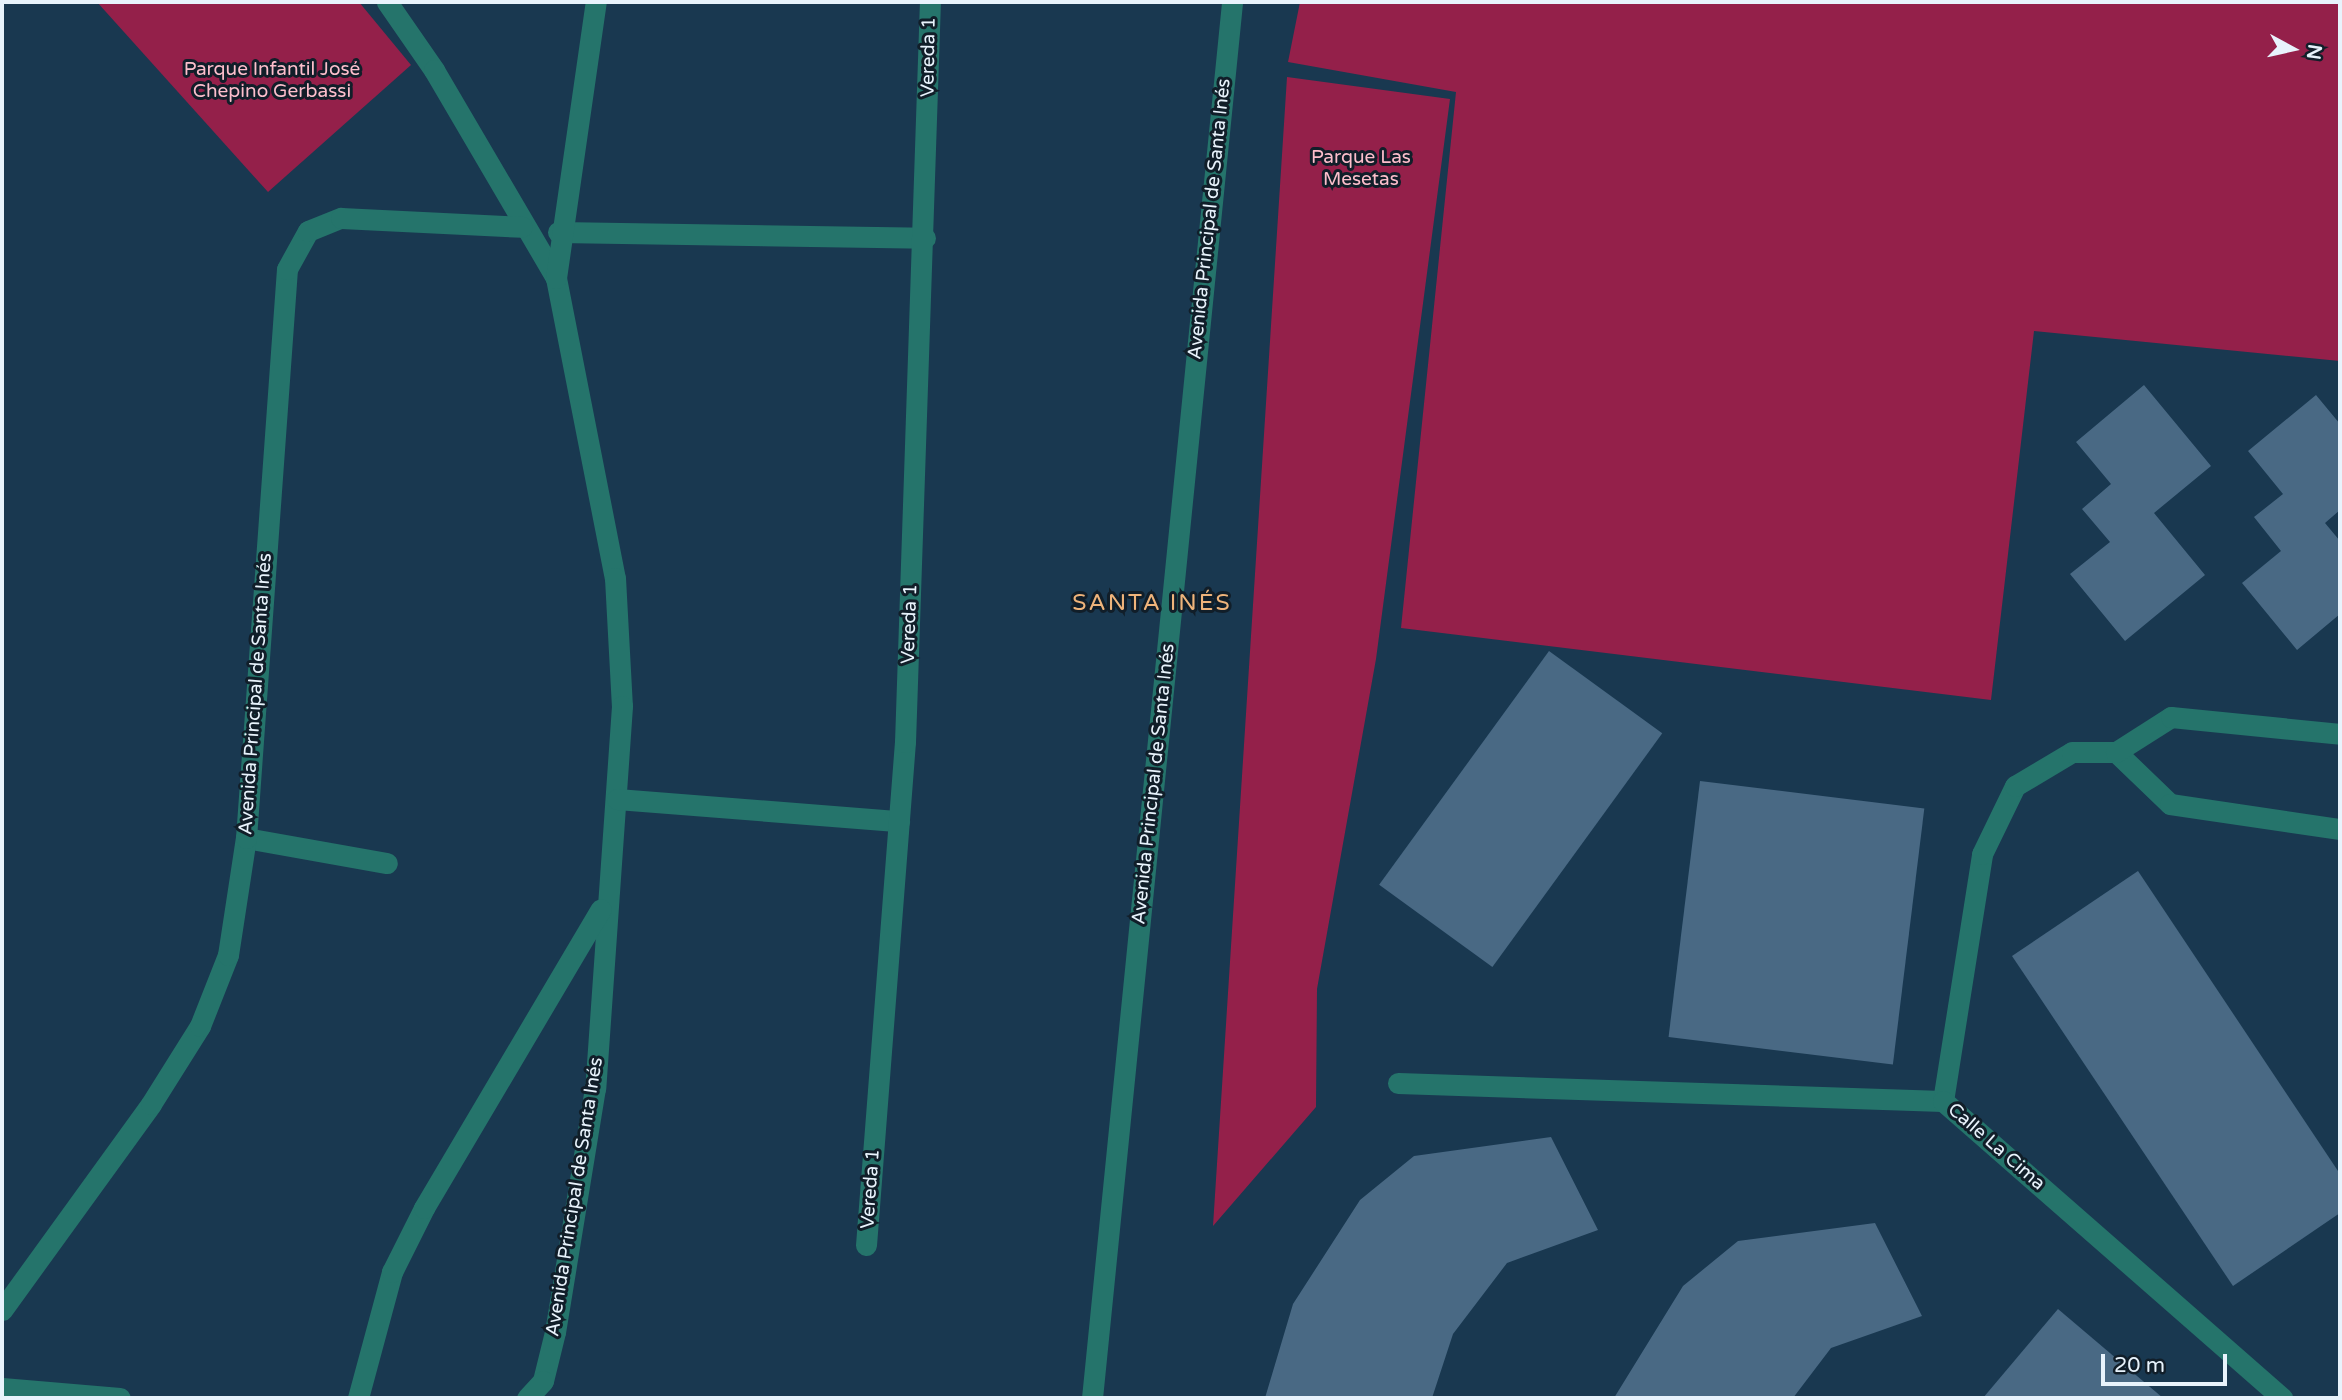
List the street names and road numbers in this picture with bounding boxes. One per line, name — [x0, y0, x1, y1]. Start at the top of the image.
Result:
street label: Vereda 1 — [917, 17, 941, 97]
street label: Avenida Principal de Santa Inés — [1184, 77, 1236, 361]
street label: Avenida Principal de Santa Inés — [235, 552, 277, 836]
street label: Vereda 1 — [897, 584, 923, 664]
street label: Avenida Principal de Santa Inés — [1128, 642, 1180, 926]
street label: Avenida Principal de Santa Inés — [542, 1056, 608, 1338]
street label: Calle La Cima — [1943, 1098, 2049, 1196]
street label: Vereda 1 — [857, 1148, 885, 1230]

